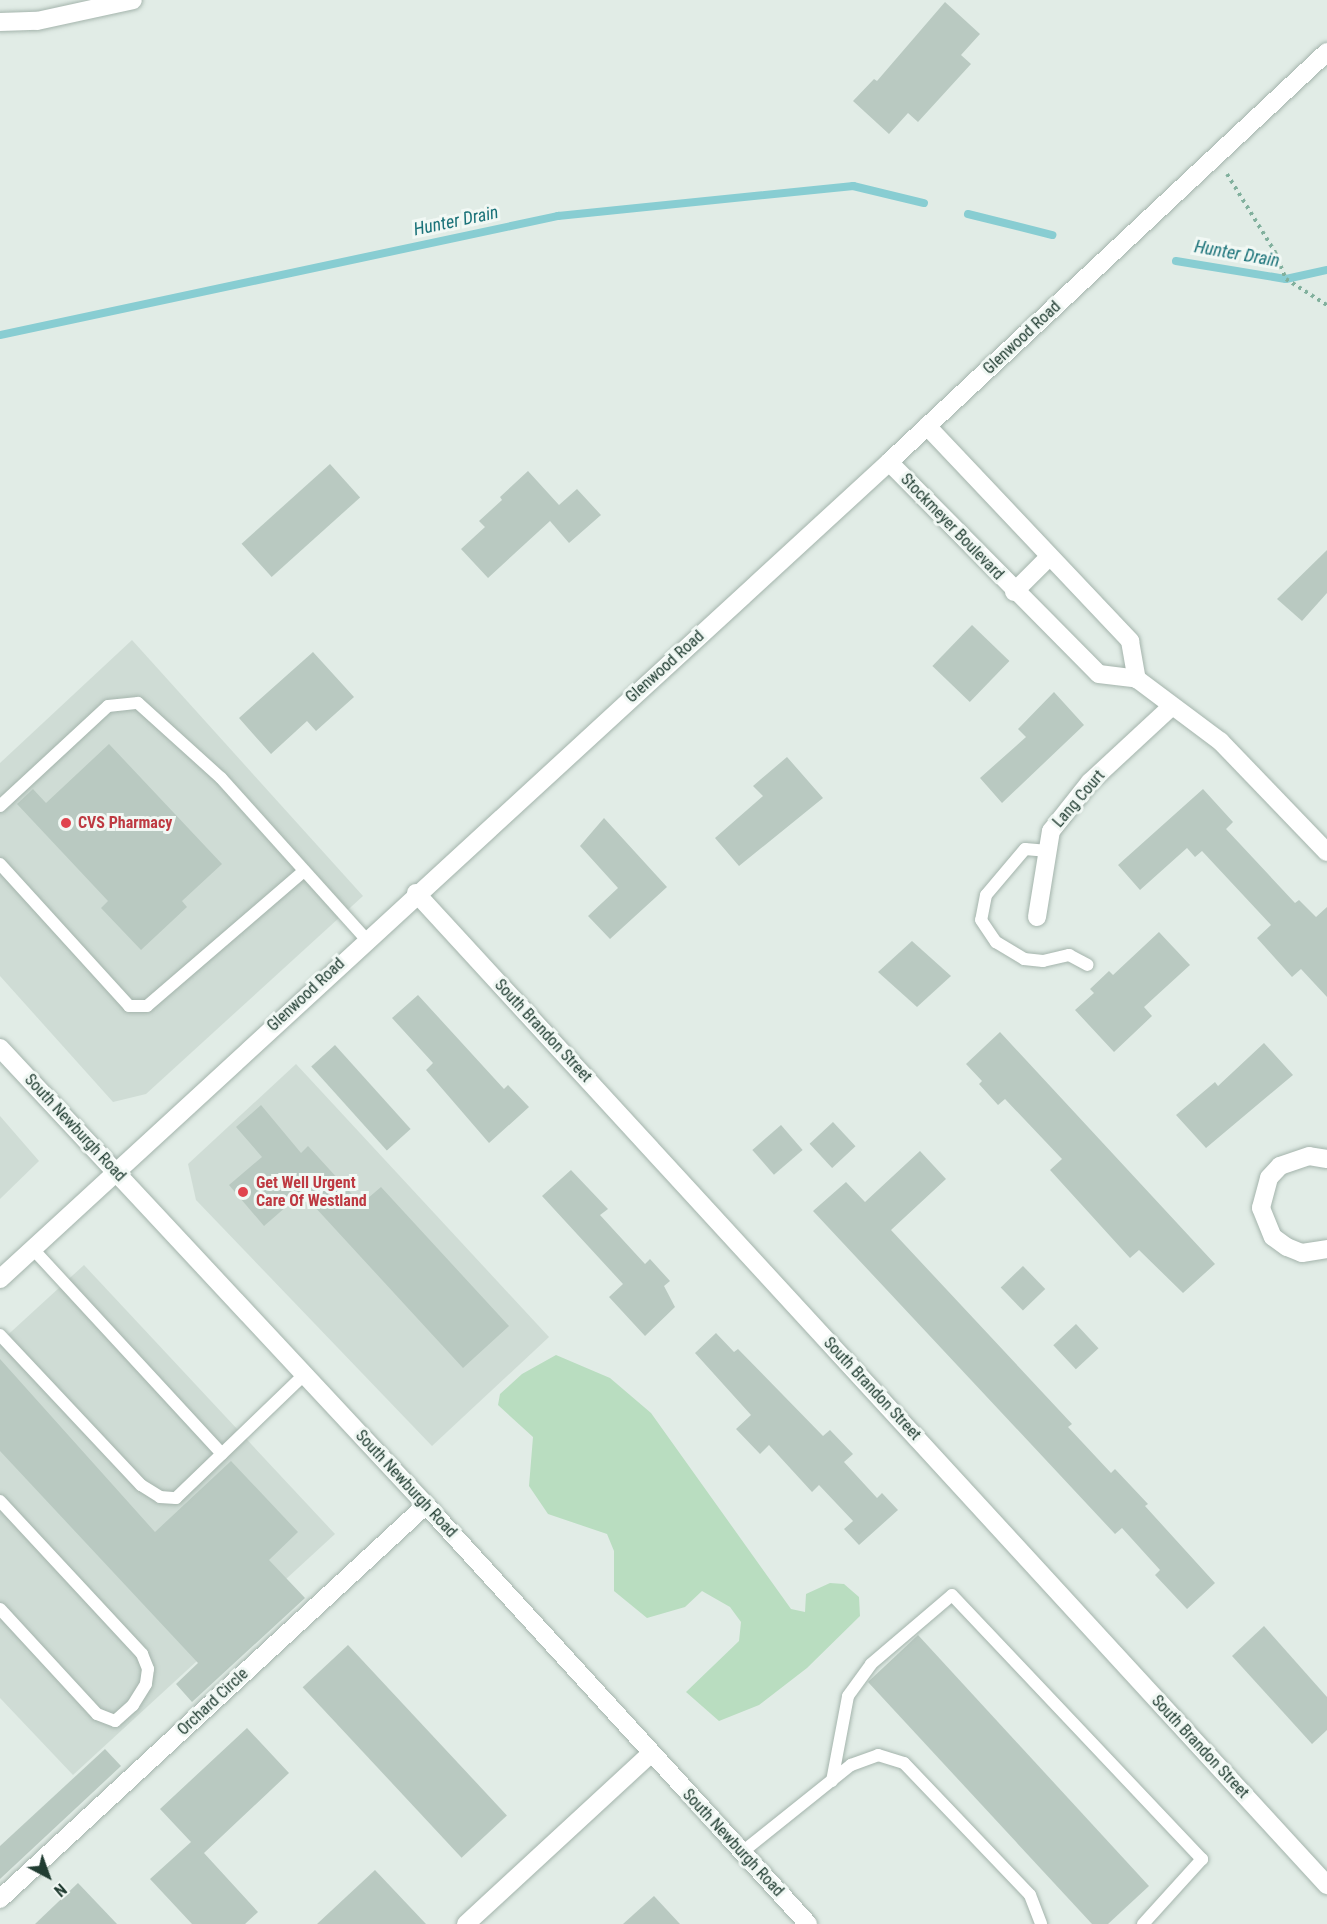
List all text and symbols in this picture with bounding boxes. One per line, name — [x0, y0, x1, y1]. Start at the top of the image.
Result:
water label: Hunter Drain — [412, 201, 500, 241]
water label: Hunter Drain — [1193, 236, 1281, 272]
street label: Glenwood Road — [979, 297, 1065, 379]
street label: Stockmeyer Boulevard — [896, 470, 1008, 584]
street label: Glenwood Road — [622, 627, 708, 707]
street label: Lang Court — [1049, 767, 1109, 831]
place label: CVS Pharmacy — [78, 813, 172, 833]
marker: CVS Pharmacy — [59, 816, 73, 830]
street label: Glenwood Road — [263, 954, 349, 1036]
street label: South Brandon Street — [490, 976, 596, 1086]
street label: South Newburgh Road — [20, 1070, 130, 1186]
place label: Get Well Urgent Care Of Westland — [256, 1173, 367, 1211]
marker: Get Well Urgent Care Of Westland — [234, 1183, 252, 1201]
street label: South Brandon Street — [819, 1334, 925, 1444]
street label: South Newburgh Road — [351, 1426, 461, 1542]
street label: Orchard Circle — [174, 1664, 252, 1740]
street label: South Brandon Street — [1147, 1692, 1253, 1802]
street label: South Newburgh Road — [678, 1785, 788, 1901]
north arrow — [18, 1846, 78, 1906]
text: N — [50, 1880, 70, 1900]

